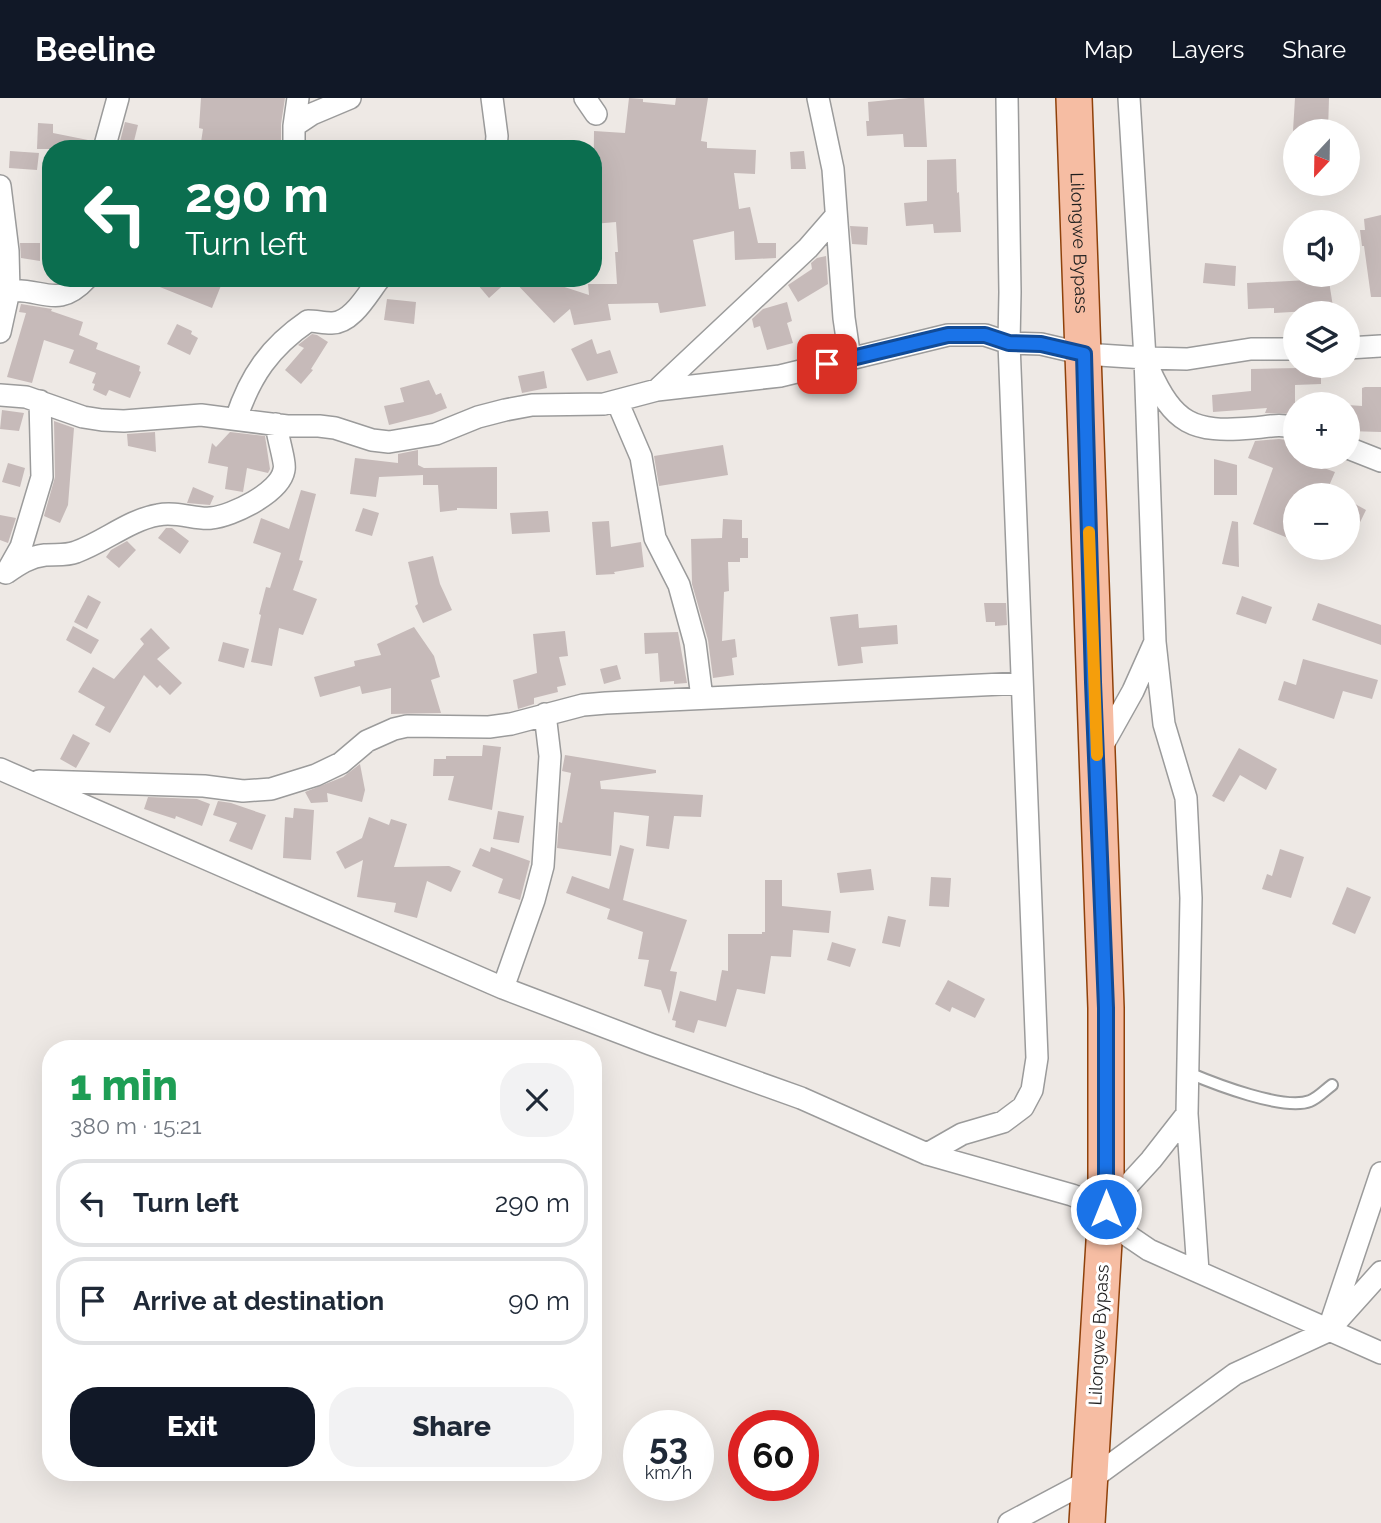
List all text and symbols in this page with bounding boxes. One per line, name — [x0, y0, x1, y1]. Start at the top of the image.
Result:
text: Beeline — [35, 30, 156, 69]
text: Map — [1084, 35, 1133, 64]
text: Layers — [1171, 35, 1244, 64]
text: Share — [1282, 35, 1346, 64]
north arrow — [1283, 119, 1360, 196]
map controls — [1283, 119, 1360, 560]
text: 290 m — [185, 166, 329, 223]
icon: left — [70, 168, 161, 259]
street label: Lilongwe Bypass — [1067, 172, 1093, 314]
button: sound — [1283, 210, 1360, 287]
text: Turn left — [185, 225, 307, 262]
button: layers — [1283, 301, 1360, 378]
pin — [797, 334, 857, 394]
icon: arrive — [808, 345, 846, 383]
button: + — [1283, 392, 1360, 469]
button: − — [1283, 483, 1360, 560]
text: 1 min — [70, 1061, 178, 1110]
button: close — [500, 1063, 574, 1137]
text: 380 m · 15:21 — [70, 1112, 202, 1139]
position arrow — [1069, 1172, 1143, 1246]
icon: left — [74, 1184, 112, 1222]
text: Turn left — [133, 1188, 239, 1218]
text: 290 m — [495, 1188, 570, 1218]
street label: Lilongwe Bypass — [1084, 1264, 1113, 1406]
icon: arrive — [74, 1282, 112, 1320]
text: Arrive at destination — [133, 1286, 384, 1316]
text: 90 m — [508, 1286, 570, 1316]
button: Exit — [70, 1387, 315, 1467]
button: Share — [329, 1387, 574, 1467]
speed limit sign: 60 — [728, 1410, 819, 1501]
text: 53 — [649, 1426, 688, 1467]
text: km/h — [645, 1462, 692, 1483]

